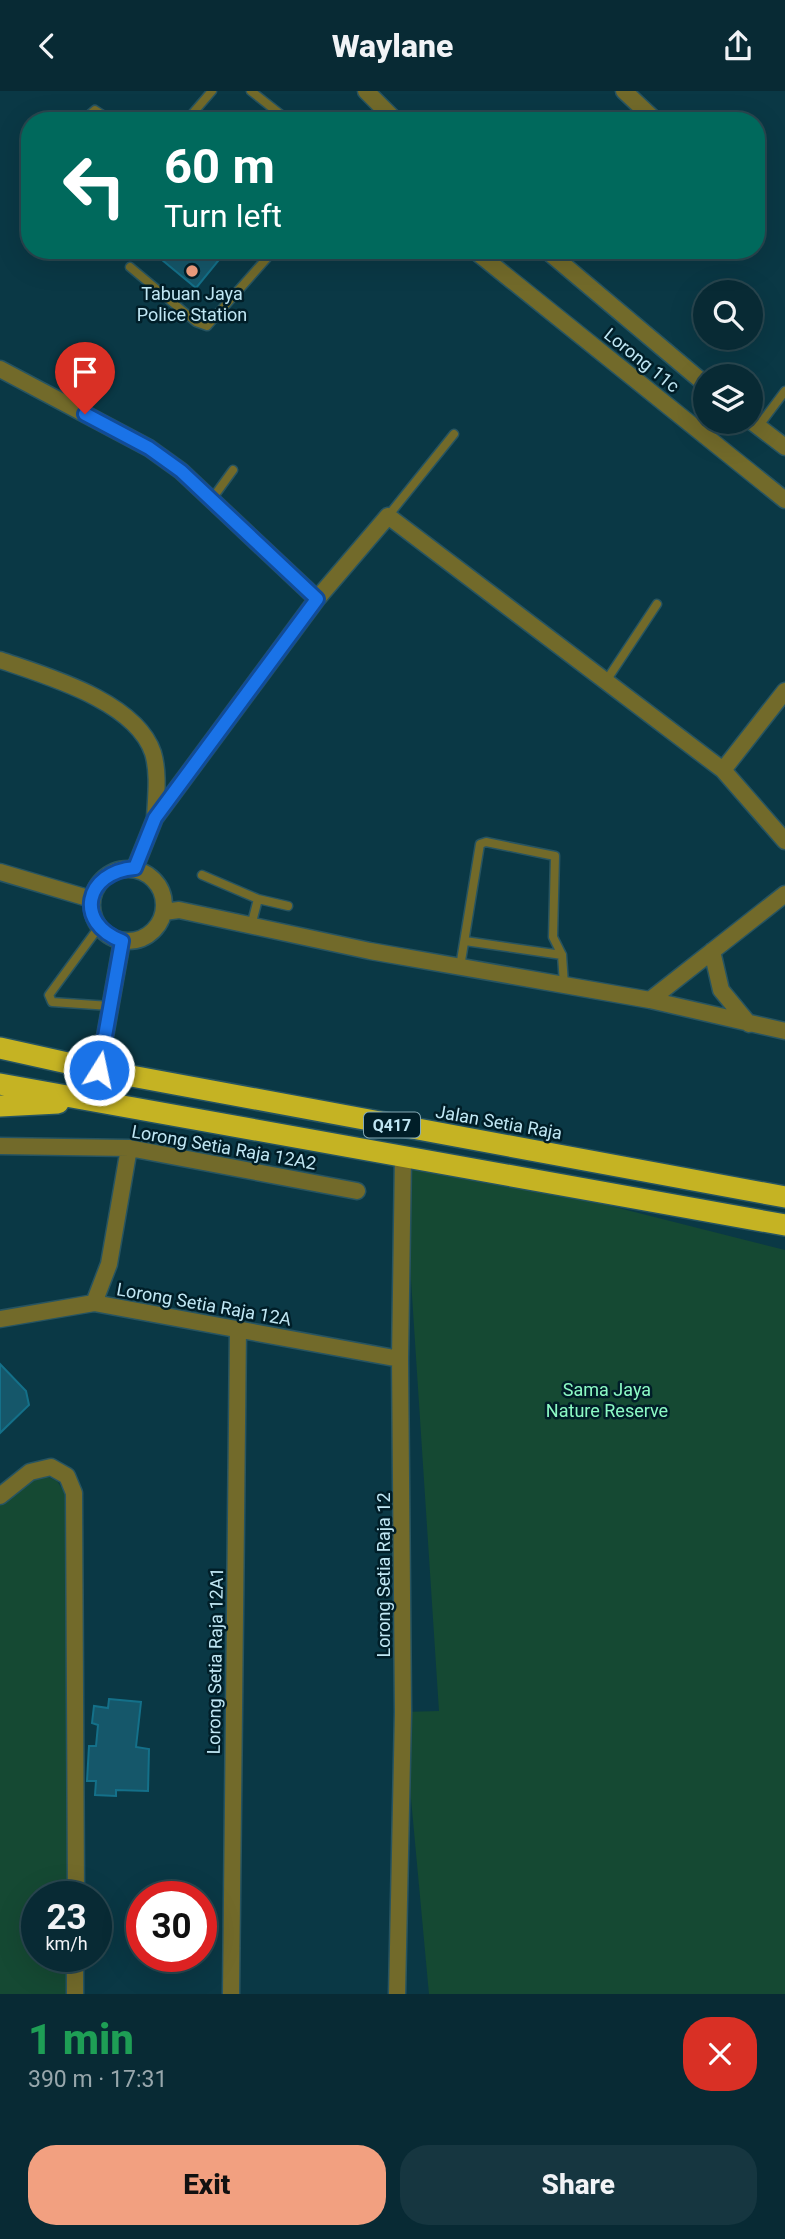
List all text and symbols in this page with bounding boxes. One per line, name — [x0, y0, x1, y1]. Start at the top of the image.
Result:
icon: back — [28, 27, 66, 65]
text: Waylane — [332, 27, 453, 65]
icon: share — [719, 27, 757, 65]
text: 60 m — [164, 138, 275, 195]
icon: left — [49, 140, 140, 231]
text: Turn left — [164, 197, 282, 235]
marker: Tabuan Jaya Police Station — [184, 263, 200, 279]
map controls — [693, 280, 763, 434]
button: search — [693, 280, 763, 350]
place label: Tabuan Jaya Police Station — [137, 283, 247, 325]
street label: Lorong 11c — [600, 323, 684, 397]
pin — [55, 342, 115, 414]
icon: arrive — [66, 353, 104, 391]
button: layers — [693, 364, 763, 434]
position arrow — [62, 1033, 136, 1107]
street label: Jalan Setia Raja — [434, 1101, 564, 1143]
road number: Q417 — [364, 1113, 420, 1137]
street label: Lorong Setia Raja 12A2 — [130, 1120, 318, 1174]
street label: Lorong Setia Raja 12A — [115, 1278, 293, 1330]
park label: Sama Jaya Nature Reserve — [546, 1379, 668, 1421]
street label: Lorong Setia Raja 12 — [373, 1492, 394, 1658]
street label: Lorong Setia Raja 12A1 — [203, 1567, 227, 1755]
speed limit sign: 30 — [126, 1881, 217, 1972]
text: 23 — [46, 1897, 87, 1938]
text: km/h — [45, 1933, 88, 1954]
text: 1 min — [28, 2015, 134, 2064]
button: close — [683, 2017, 757, 2091]
text: 390 m · 17:31 — [28, 2066, 167, 2093]
button: Exit — [28, 2145, 386, 2225]
button: Share — [400, 2145, 757, 2225]

